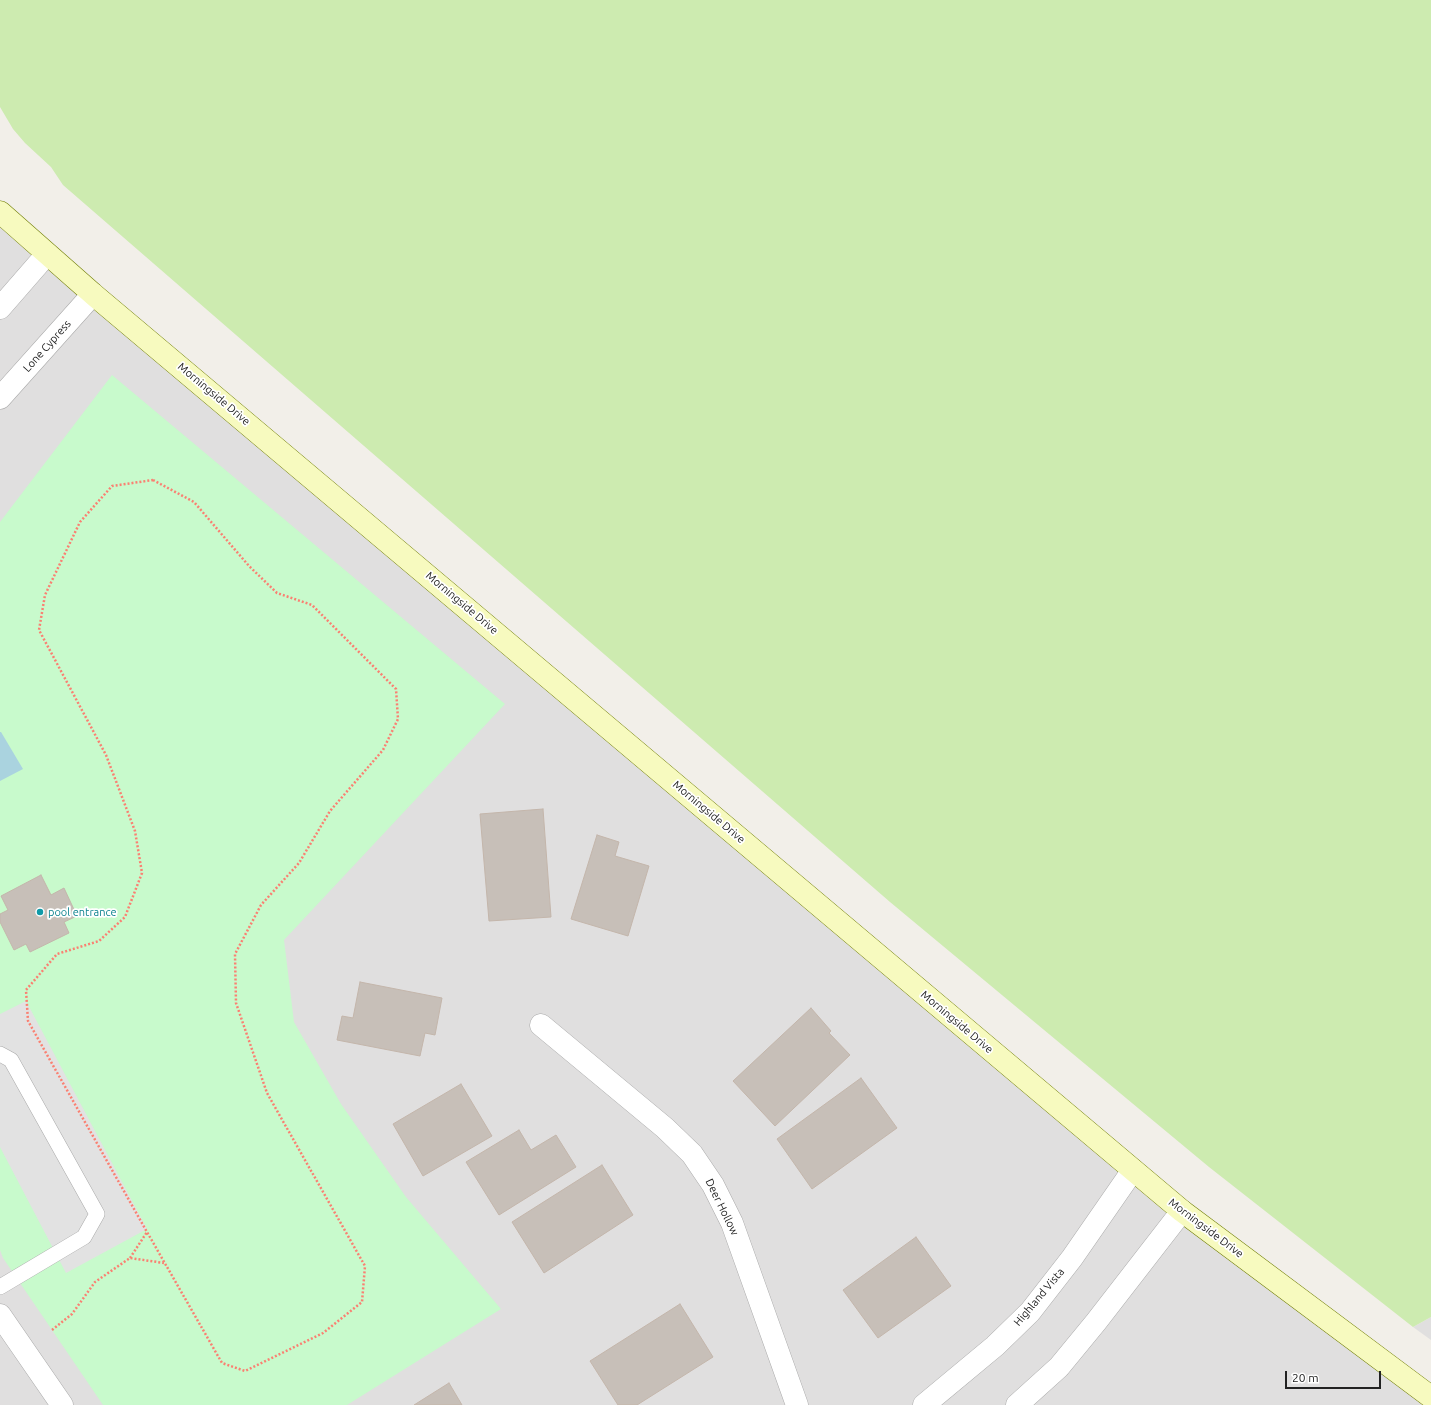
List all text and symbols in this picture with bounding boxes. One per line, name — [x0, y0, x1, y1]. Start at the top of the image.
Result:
street label: Lone Cypress — [20, 317, 74, 375]
street label: Morningside Drive — [175, 360, 253, 428]
street label: Morningside Drive — [423, 569, 501, 637]
street label: Morningside Drive — [670, 778, 748, 846]
place label: pool entrance — [48, 905, 117, 919]
marker: pool entrance — [35, 907, 45, 917]
street label: Morningside Drive — [918, 988, 996, 1056]
street label: Deer Hollow — [703, 1177, 741, 1237]
street label: Morningside Drive — [1166, 1196, 1246, 1260]
street label: Highland Vista — [1011, 1265, 1067, 1329]
scale bar — [1287, 1363, 1383, 1389]
text: 20 m — [1292, 1371, 1319, 1384]

